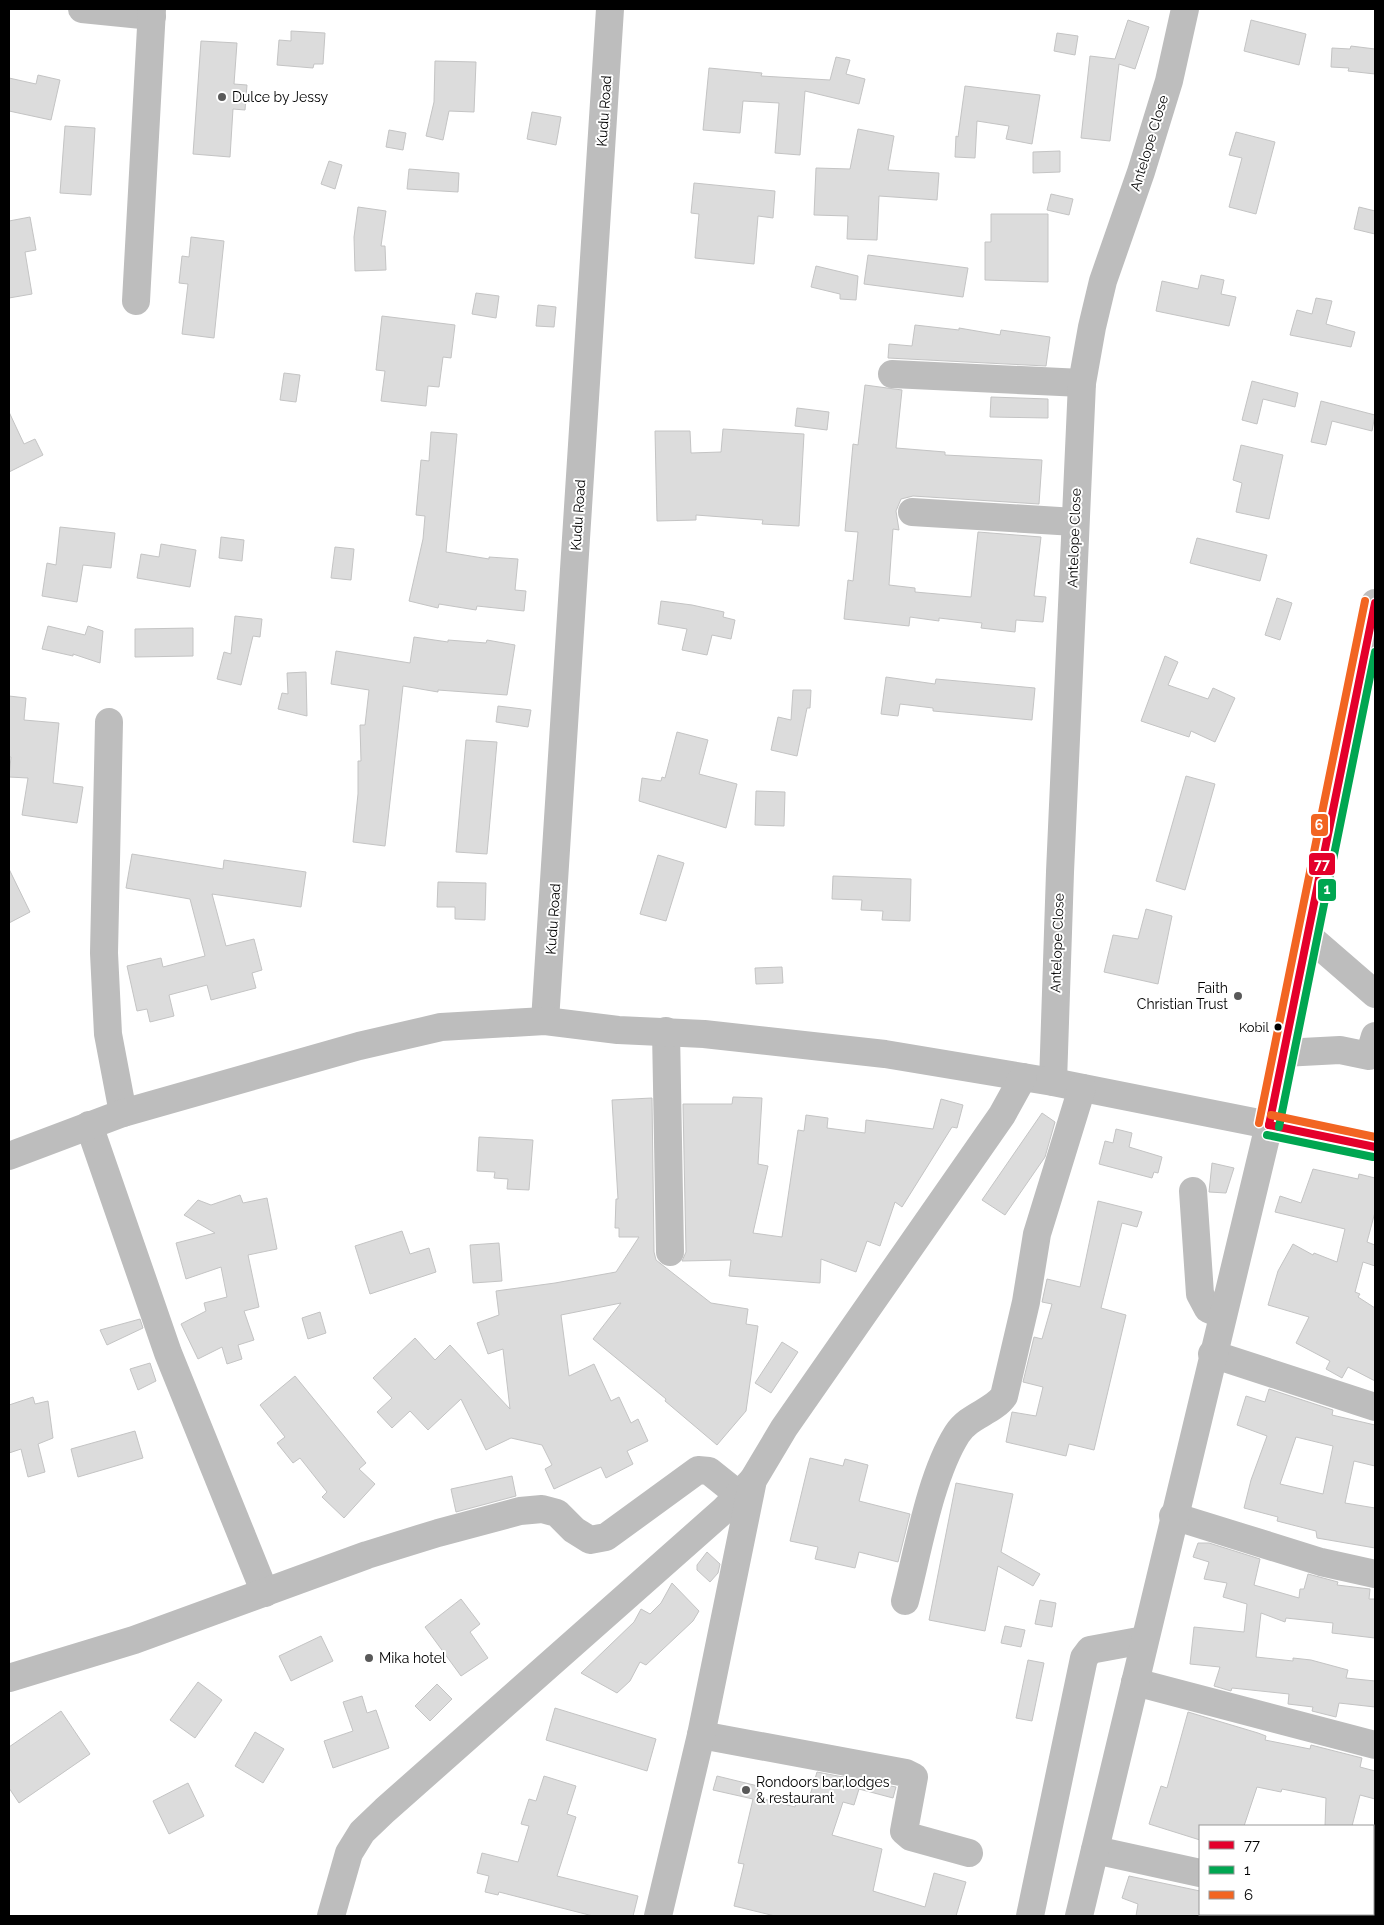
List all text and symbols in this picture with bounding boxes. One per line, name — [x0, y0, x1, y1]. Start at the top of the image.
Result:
street label: Kudu Road — [594, 75, 614, 147]
place label: Dulce by Jessy — [232, 89, 329, 105]
marker: Dulce by Jessy — [216, 91, 228, 103]
street label: Antelope Close — [1127, 93, 1171, 193]
street label: Kudu Road — [568, 479, 588, 551]
street label: Antelope Close — [1064, 488, 1084, 588]
line badge: 6 — [1310, 813, 1329, 837]
text: 6 — [1315, 817, 1323, 833]
line badge: 77 — [1308, 852, 1336, 876]
text: 77 — [1314, 856, 1330, 872]
line badge: 1 — [1317, 878, 1337, 902]
text: 1 — [1324, 881, 1331, 897]
street label: Kudu Road — [543, 883, 563, 955]
street label: Antelope Close — [1047, 893, 1067, 993]
place label: Faith Christian Trust — [1137, 980, 1228, 1012]
marker: Faith Christian Trust — [1232, 990, 1244, 1002]
place label: Kobil — [1239, 1020, 1269, 1035]
marker: Kobil — [1273, 1022, 1283, 1032]
place label: Mika hotel — [379, 1650, 446, 1666]
marker: Mika hotel — [363, 1652, 375, 1664]
place label: Rondoors bar,lodges & restaurant — [756, 1774, 890, 1806]
marker: Rondoors bar,lodges & restaurant — [740, 1784, 752, 1796]
legend — [1199, 1825, 1374, 1915]
text: 77 — [1244, 1836, 1260, 1854]
text: 1 — [1244, 1861, 1251, 1879]
text: 6 — [1244, 1886, 1253, 1904]

